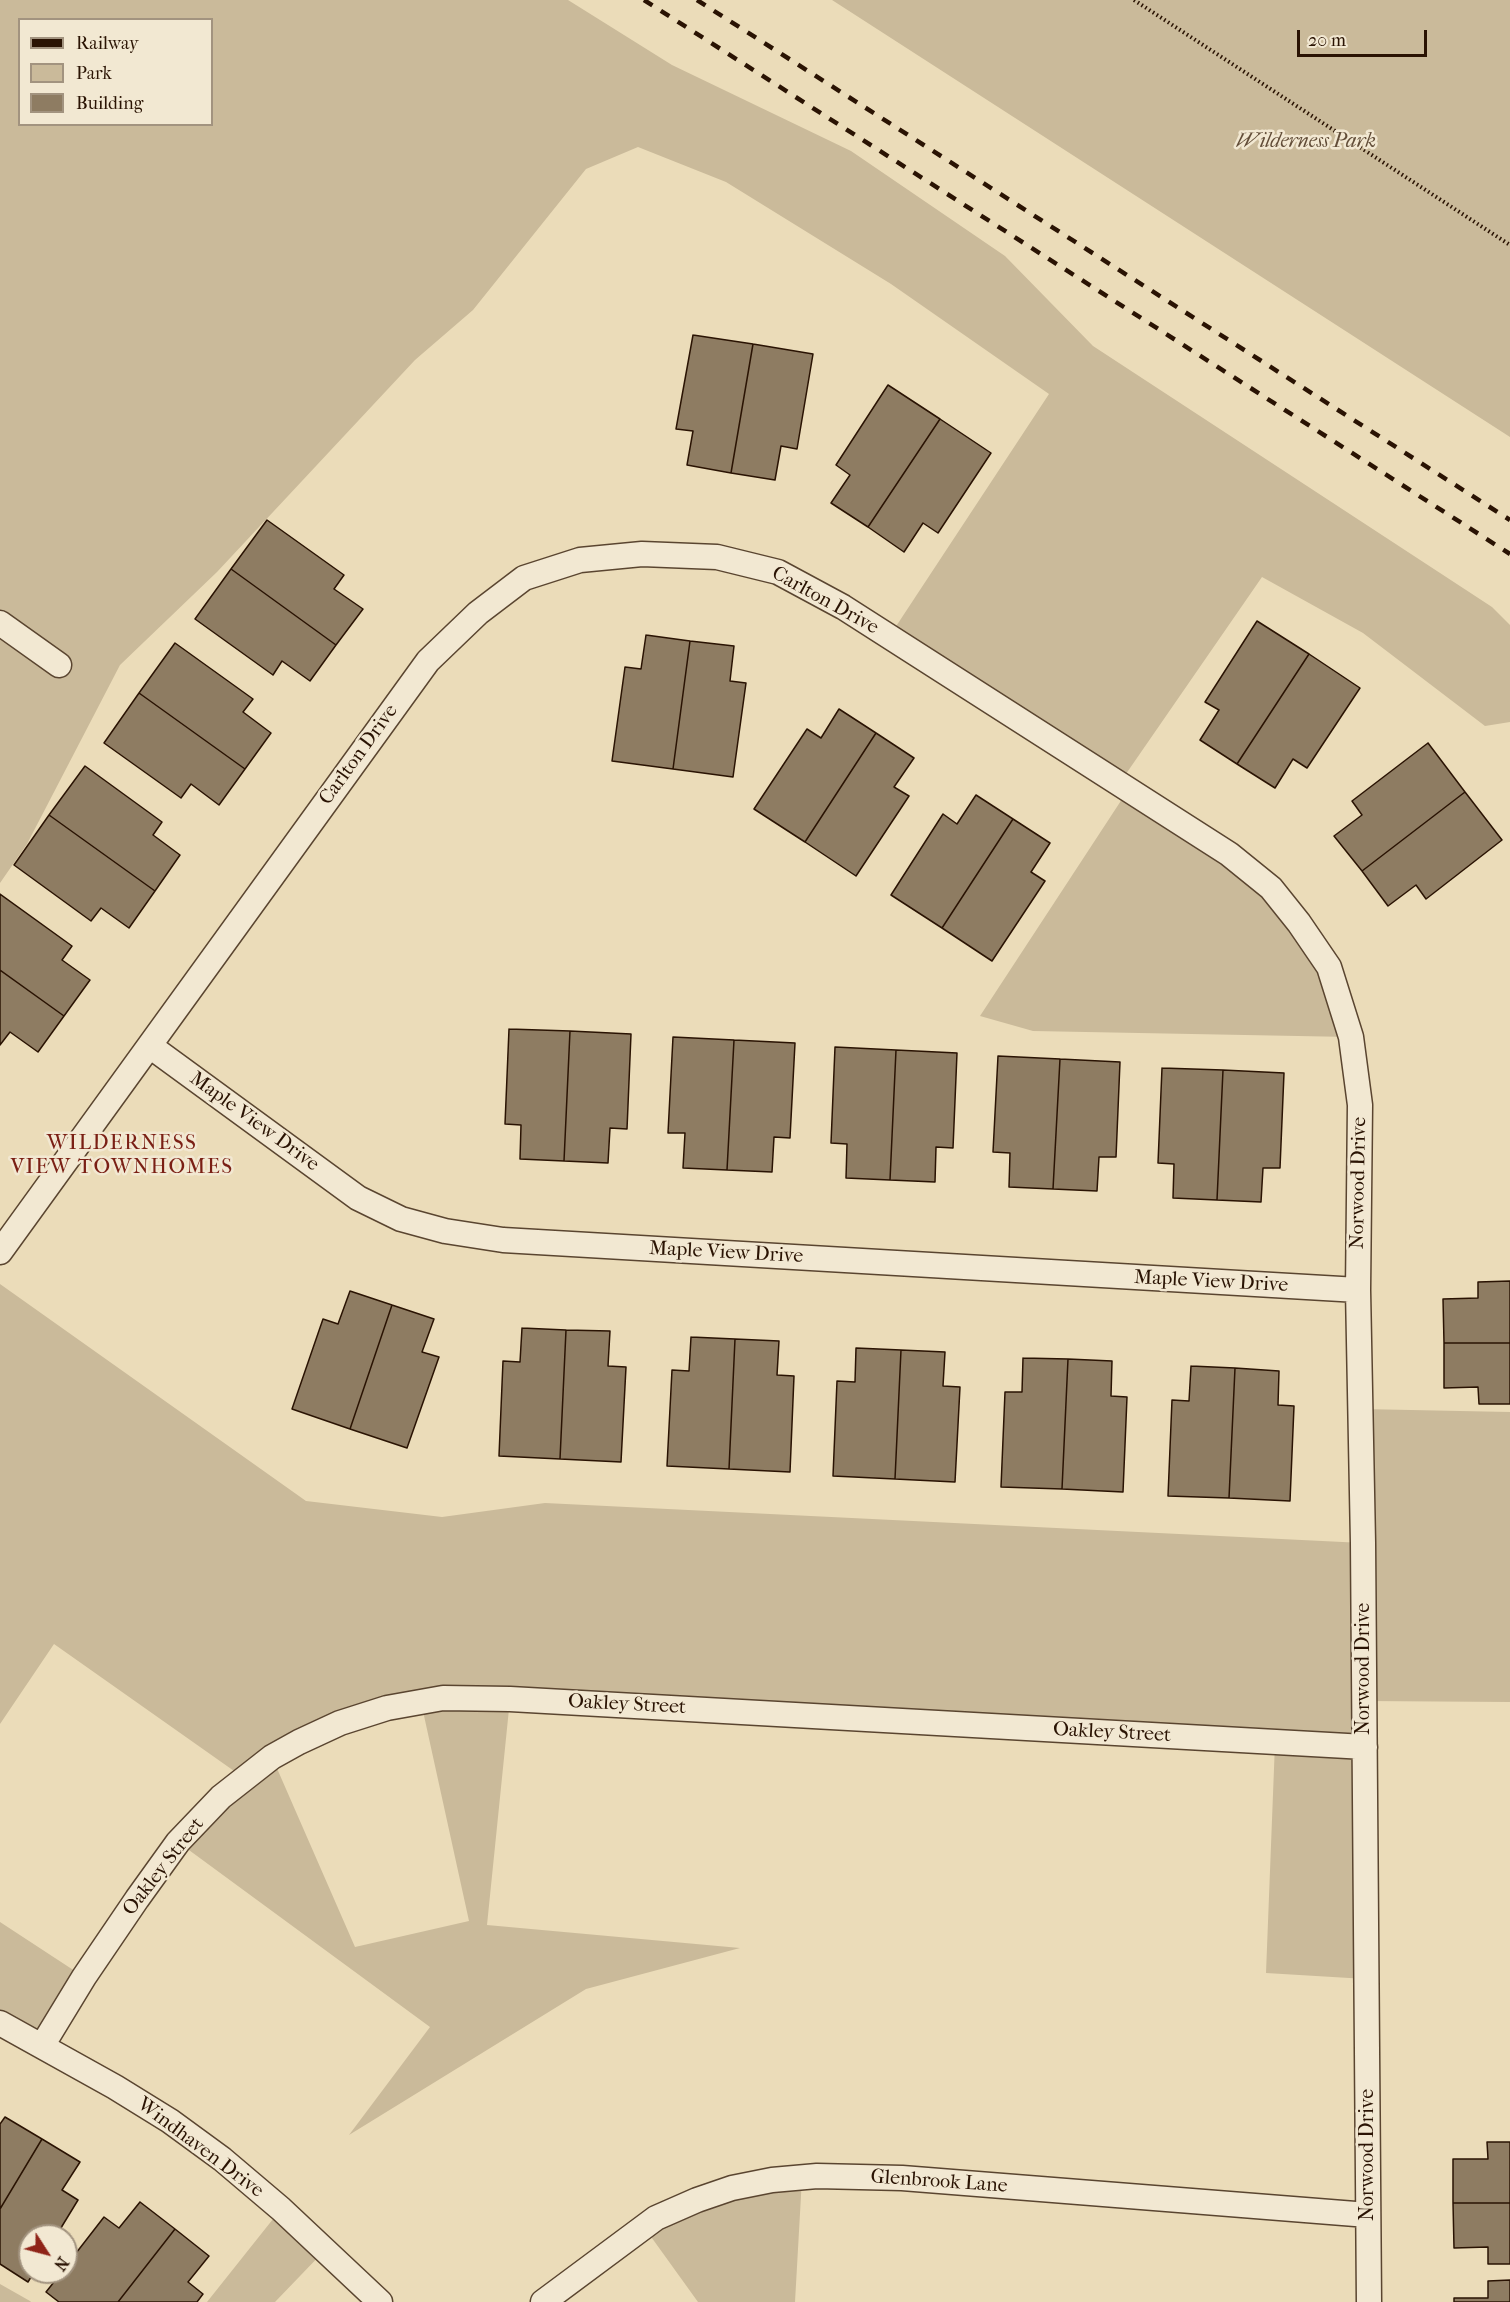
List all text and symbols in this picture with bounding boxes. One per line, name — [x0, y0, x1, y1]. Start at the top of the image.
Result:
legend — [18, 18, 213, 126]
scale bar — [1300, 18, 1430, 56]
text: 20 m — [1308, 30, 1346, 51]
text: Railway — [76, 33, 139, 54]
text: Park — [76, 63, 112, 84]
text: Building — [76, 93, 143, 114]
park label: Wilderness Park — [1236, 130, 1376, 154]
street label: Carlton Drive — [767, 562, 883, 640]
street label: Carlton Drive — [314, 700, 404, 810]
street label: Maple View Drive — [185, 1067, 323, 1177]
street label: Norwood Drive — [1346, 1117, 1372, 1249]
district label: WILDERNESS VIEW TOWNHOMES — [10, 1131, 234, 1181]
street label: Maple View Drive — [648, 1237, 804, 1269]
street label: Maple View Drive — [1133, 1266, 1289, 1298]
street label: Norwood Drive — [1352, 1603, 1376, 1735]
street label: Oakley Street — [567, 1690, 687, 1720]
street label: Oakley Street — [1052, 1718, 1172, 1748]
street label: Oakley Street — [118, 1813, 210, 1921]
street label: Norwood Drive — [1356, 2089, 1380, 2221]
street label: Windhaven Drive — [132, 2093, 268, 2203]
street label: Glenbrook Lane — [870, 2165, 1008, 2199]
north arrow — [18, 2224, 78, 2284]
text: N — [50, 2253, 73, 2274]

